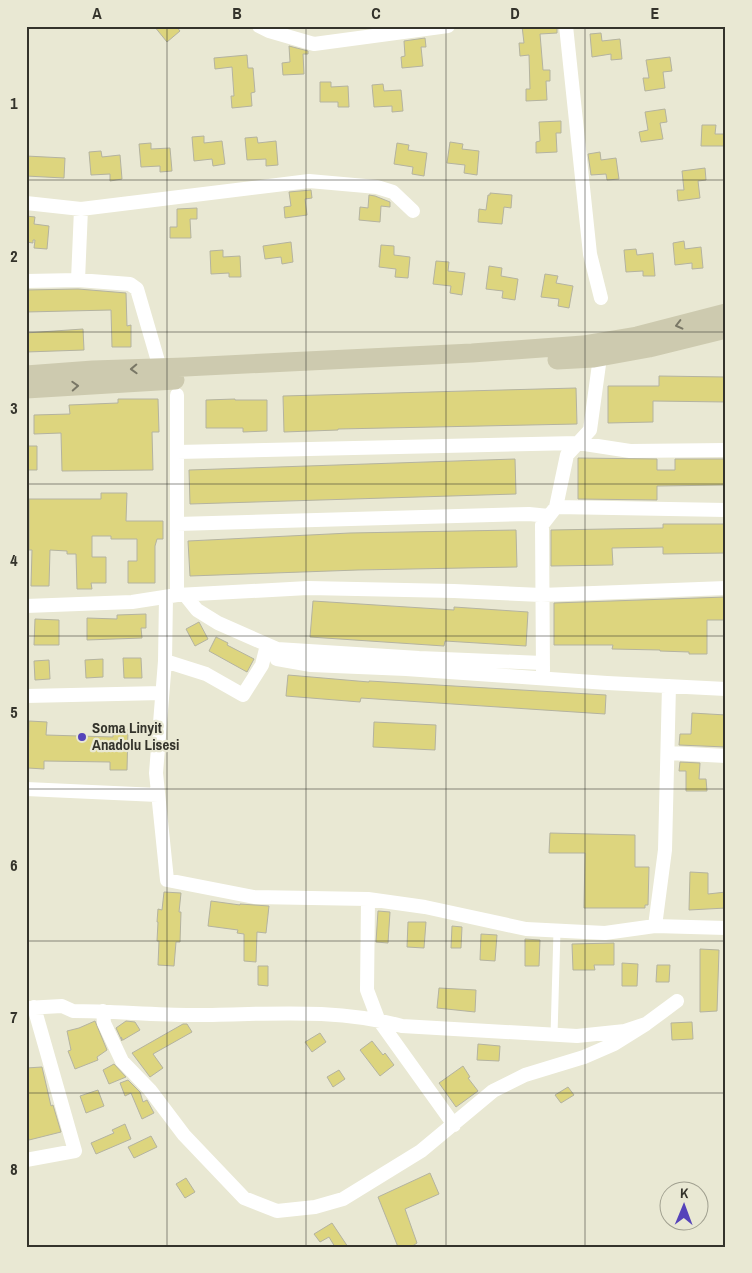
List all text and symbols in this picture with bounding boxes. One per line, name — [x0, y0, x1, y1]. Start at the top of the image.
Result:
text: A — [92, 2, 102, 24]
text: B — [232, 2, 242, 24]
text: C — [371, 2, 381, 24]
text: D — [510, 2, 520, 24]
text: E — [651, 2, 660, 24]
text: 1 — [10, 92, 18, 114]
text: 2 — [10, 245, 18, 267]
one-way arrow — [674, 319, 683, 330]
one-way arrow — [130, 363, 138, 374]
one-way arrow — [71, 380, 79, 391]
text: 3 — [10, 397, 18, 419]
text: 4 — [10, 549, 18, 571]
text: 5 — [10, 701, 18, 723]
place label: Soma Linyit Anadolu Lisesi — [92, 717, 180, 755]
marker: Soma Linyit Anadolu Lisesi — [76, 731, 88, 743]
text: 6 — [10, 854, 18, 876]
text: 7 — [10, 1006, 18, 1028]
text: 8 — [10, 1158, 18, 1180]
north arrow — [660, 1180, 710, 1230]
text: K — [680, 1184, 689, 1202]

